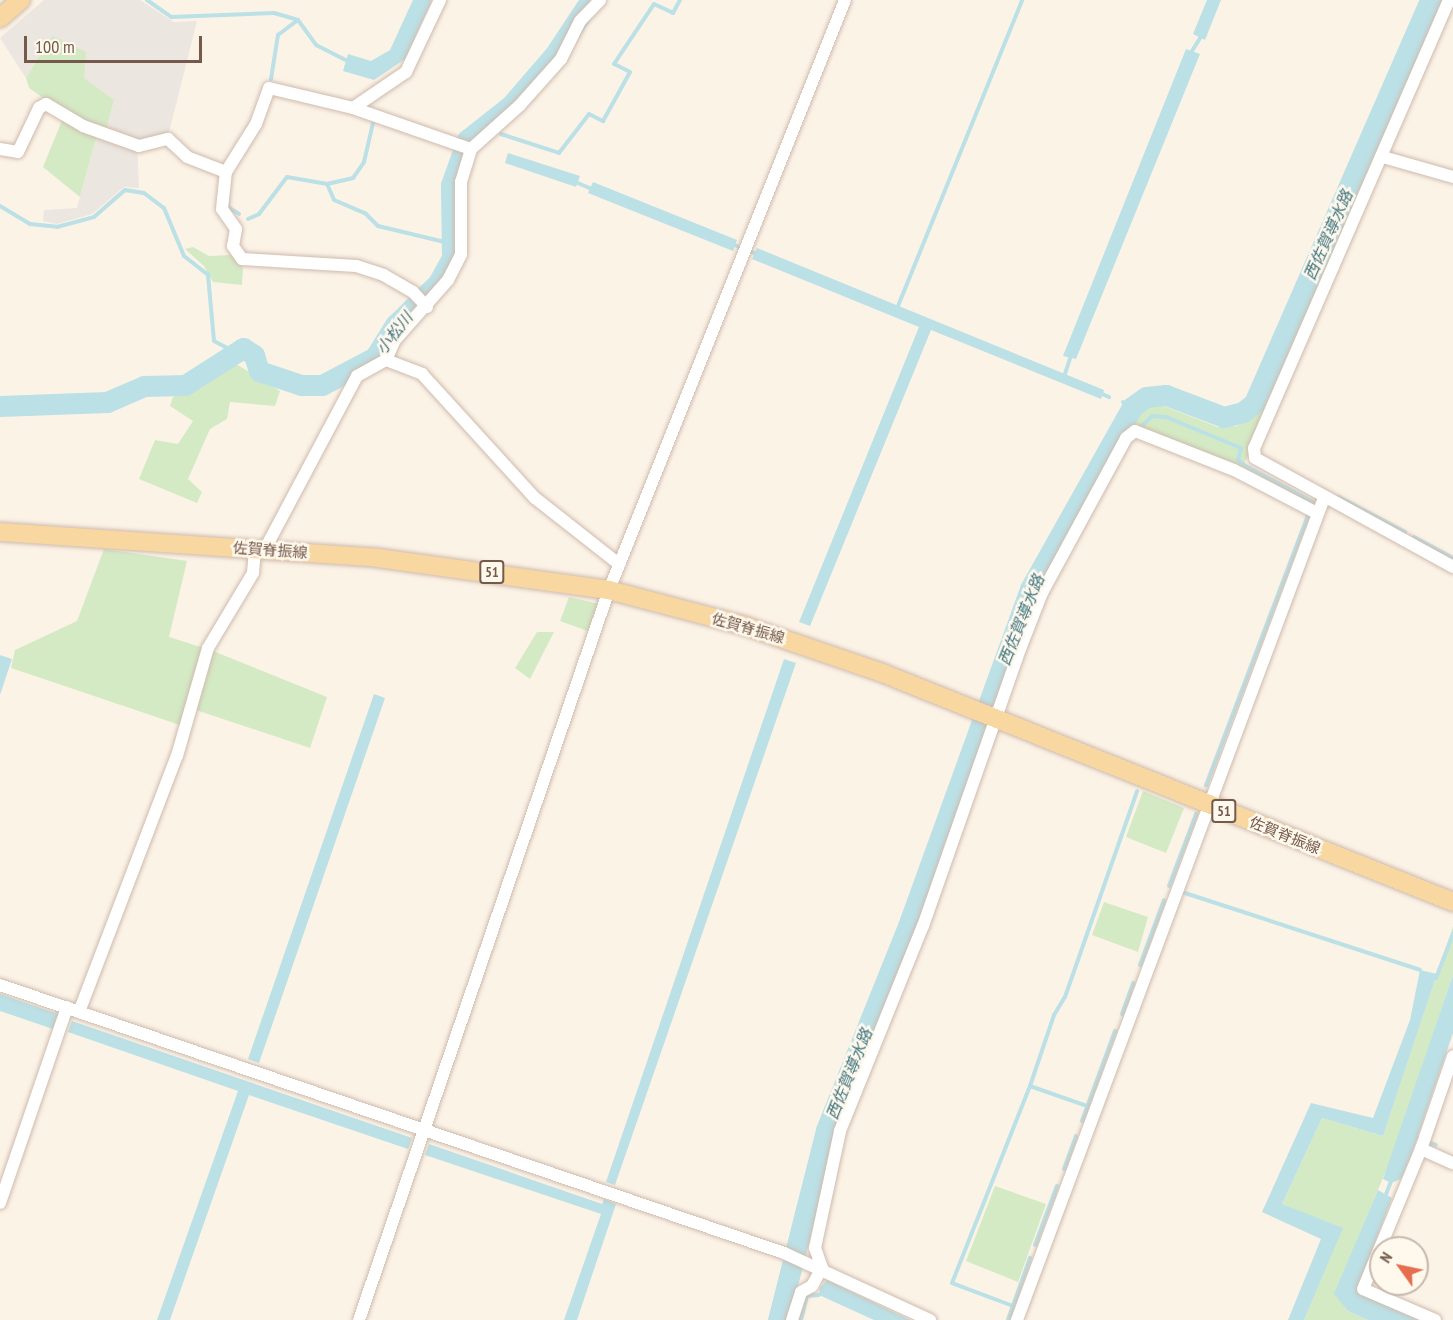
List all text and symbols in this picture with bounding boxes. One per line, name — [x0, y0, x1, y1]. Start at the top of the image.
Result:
scale bar — [27, 24, 206, 62]
text: 100 m — [35, 35, 75, 58]
water label: 西佐賀導水路 — [1300, 187, 1356, 283]
water label: 小松川 — [372, 308, 416, 358]
street label: 佐賀脊振線 — [232, 538, 308, 562]
road number: 51 — [478, 561, 506, 583]
water label: 西佐賀導水路 — [994, 572, 1048, 668]
street label: 佐賀脊振線 — [709, 609, 787, 647]
road number: 51 — [1210, 800, 1238, 822]
street label: 佐賀脊振線 — [1247, 813, 1323, 857]
water label: 西佐賀導水路 — [822, 1026, 876, 1122]
north arrow — [1369, 1236, 1429, 1296]
text: N — [1375, 1248, 1396, 1266]

